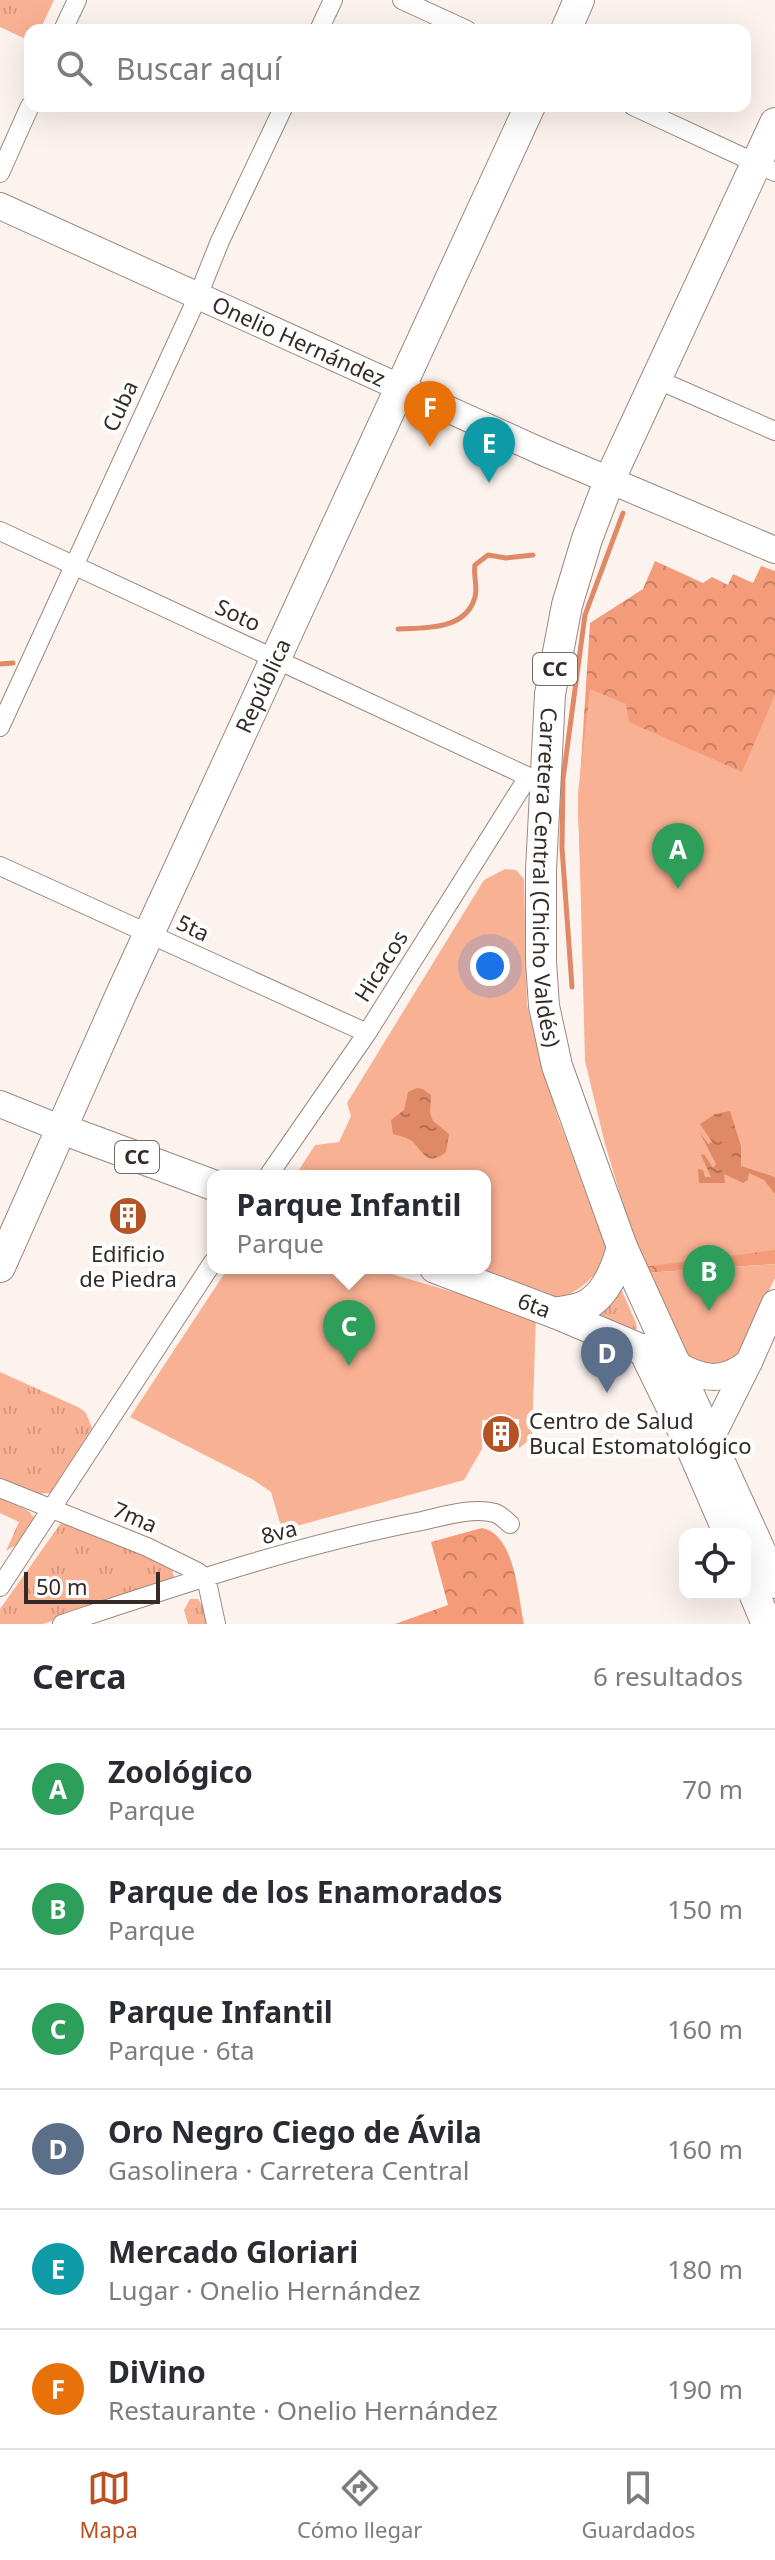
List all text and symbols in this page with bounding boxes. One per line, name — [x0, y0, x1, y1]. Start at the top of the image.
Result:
search box — [24, 24, 751, 112]
icon: search — [52, 46, 96, 90]
text: Buscar aquí — [116, 48, 281, 89]
street label: Onelio Hernández — [208, 288, 391, 393]
street label: Cuba — [94, 375, 144, 436]
pin: F — [404, 381, 456, 447]
pin: E — [463, 417, 515, 483]
street label: Soto — [211, 591, 266, 638]
street label: República — [227, 633, 297, 738]
road number: CC — [533, 653, 577, 685]
street label: Carretera Central (Chicho Valdés) — [527, 707, 568, 1050]
pin: A — [652, 823, 704, 889]
street label: 5ta — [172, 907, 215, 948]
street label: Hicacos — [346, 924, 414, 1007]
your location — [470, 946, 510, 986]
road number: CC — [115, 1141, 159, 1173]
popup — [207, 1170, 491, 1274]
text: Parque Infantil — [237, 1184, 461, 1225]
building icon: Edificio de Piedra — [107, 1195, 149, 1237]
text: Parque — [237, 1225, 324, 1261]
place label: Edificio de Piedra — [79, 1238, 177, 1293]
pin: B — [683, 1245, 735, 1311]
street label: 6ta — [514, 1284, 555, 1324]
pin: C — [323, 1300, 375, 1366]
pin: D — [581, 1327, 633, 1393]
place label: Centro de Salud Bucal Estomatológico — [529, 1405, 751, 1460]
building icon: Centro de Salud Bucal Estomatológico — [480, 1413, 522, 1455]
street label: 7ma — [109, 1493, 162, 1539]
street label: 8va — [257, 1512, 300, 1550]
map controls — [679, 1528, 751, 1600]
button: locate — [679, 1528, 751, 1600]
scale bar — [24, 1568, 160, 1604]
text: 50 m — [36, 1571, 87, 1601]
text: Cerca — [32, 1653, 127, 1699]
text: 6 resultados — [593, 1658, 743, 1694]
text: Zoológico — [108, 1751, 253, 1792]
text: A — [49, 1771, 67, 1807]
text: 70 m — [682, 1771, 743, 1807]
text: Parque — [108, 1792, 195, 1828]
text: Parque de los Enamorados — [108, 1871, 503, 1912]
text: B — [49, 1891, 67, 1927]
text: 150 m — [667, 1891, 743, 1927]
text: Parque — [108, 1912, 195, 1948]
text: Parque Infantil — [108, 1991, 333, 2032]
text: C — [50, 2011, 66, 2047]
text: 160 m — [667, 2011, 743, 2047]
text: Parque · 6ta — [108, 2032, 255, 2068]
text: Oro Negro Ciego de Ávila — [108, 2111, 482, 2152]
text: D — [48, 2131, 68, 2167]
text: 160 m — [667, 2131, 743, 2167]
text: Gasolinera · Carretera Central — [108, 2152, 469, 2188]
text: Mercado Gloriari — [108, 2231, 358, 2272]
text: E — [51, 2251, 65, 2287]
text: 180 m — [667, 2251, 743, 2287]
text: Lugar · Onelio Hernández — [108, 2272, 420, 2308]
text: DiVino — [108, 2351, 206, 2392]
text: F — [51, 2371, 65, 2407]
text: 190 m — [667, 2371, 743, 2407]
text: Restaurante · Onelio Hernández — [108, 2392, 498, 2428]
tab: Mapa — [80, 2466, 138, 2544]
tab: Cómo llegar — [297, 2466, 422, 2544]
tab: Guardados — [582, 2466, 695, 2544]

